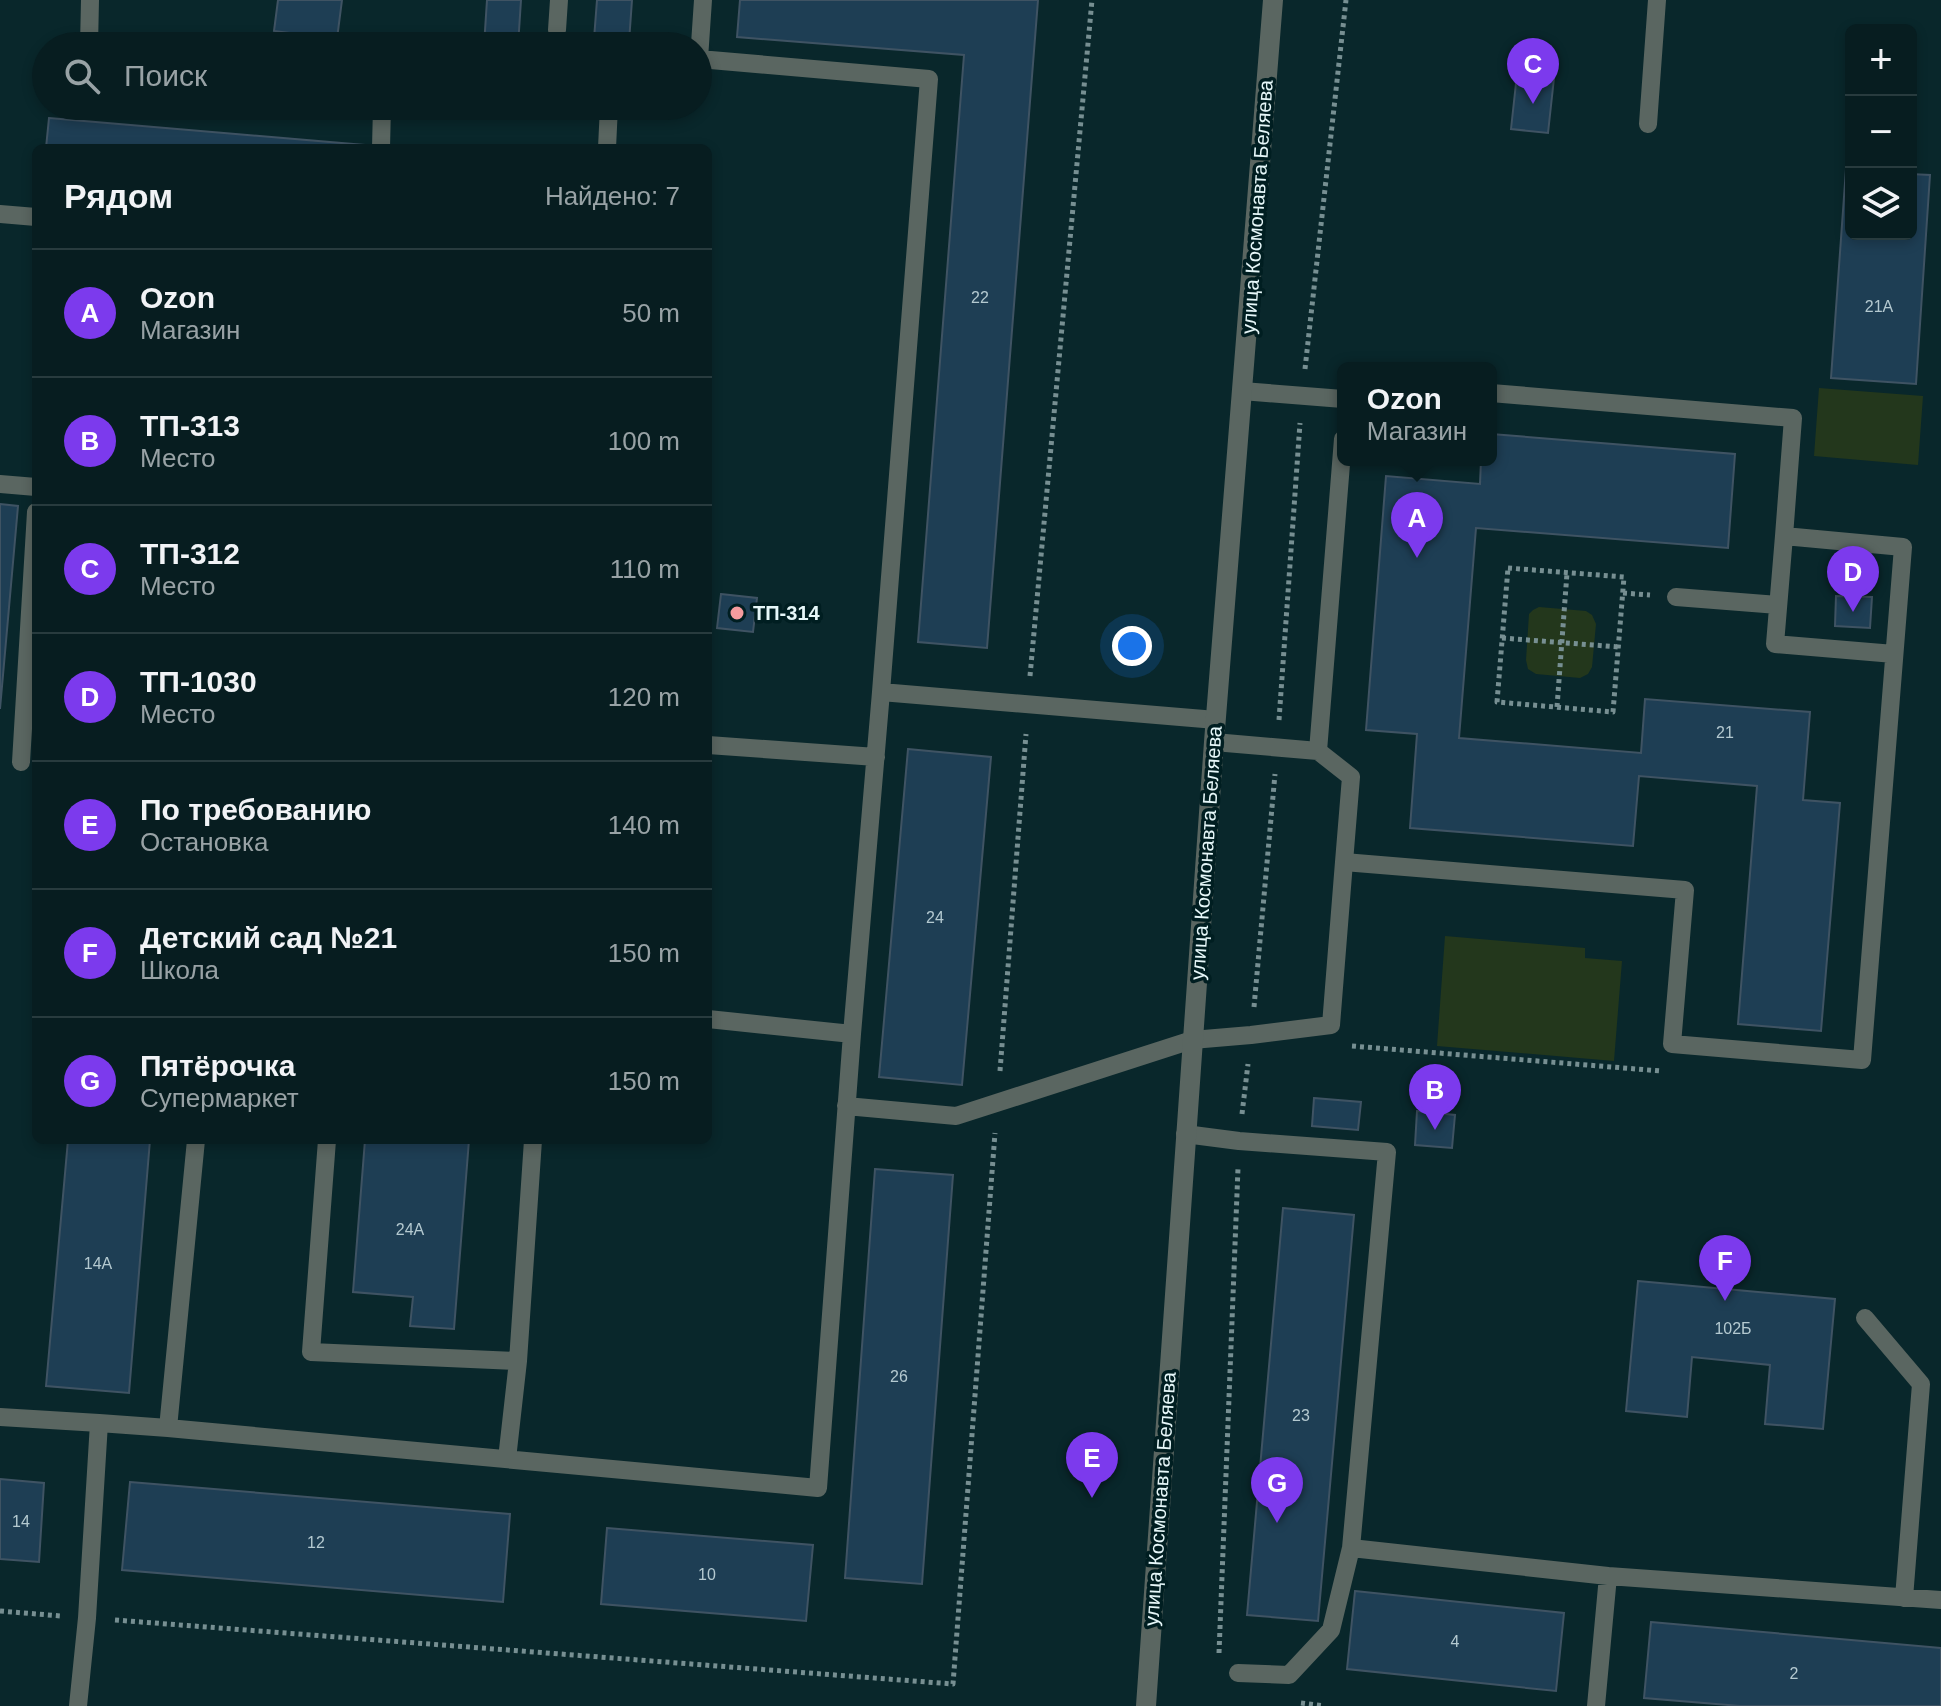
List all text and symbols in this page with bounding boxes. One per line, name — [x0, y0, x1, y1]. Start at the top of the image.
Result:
map controls — [1845, 24, 1917, 240]
button: + — [1845, 24, 1917, 96]
search box — [32, 32, 712, 120]
pin: C — [1507, 38, 1559, 104]
icon: search — [60, 54, 104, 98]
text: Поиск — [124, 59, 207, 92]
street label: улица Космонавта Беляева — [1237, 78, 1277, 335]
button: − — [1845, 96, 1917, 168]
button: layers — [1845, 168, 1917, 240]
text: Рядом — [64, 177, 173, 215]
text: Найдено: 7 — [545, 181, 680, 211]
text: Ozon — [140, 281, 215, 314]
house number: 22 — [971, 289, 989, 306]
text: A — [81, 298, 99, 328]
text: 50 m — [622, 298, 680, 328]
house number: 21А — [1865, 298, 1894, 315]
text: Магазин — [140, 315, 240, 345]
popup — [1337, 362, 1497, 466]
text: Ozon — [1367, 382, 1442, 415]
text: ТП-313 — [140, 409, 240, 442]
text: Магазин — [1367, 416, 1467, 446]
text: B — [81, 426, 99, 456]
text: 100 m — [608, 426, 680, 456]
text: Место — [140, 443, 216, 473]
pin: A — [1391, 492, 1443, 558]
text: ТП-312 — [140, 537, 240, 570]
pin: D — [1827, 546, 1879, 612]
text: C — [81, 554, 99, 584]
text: 110 m — [610, 554, 680, 584]
text: Место — [140, 571, 216, 601]
place label: ТП-314 — [753, 602, 820, 624]
marker: ТП-314 — [728, 604, 746, 622]
your location — [1112, 626, 1152, 666]
text: ТП-1030 — [140, 665, 257, 698]
text: D — [81, 682, 99, 712]
text: 120 m — [608, 682, 680, 712]
text: Место — [140, 699, 216, 729]
street label: улица Космонавта Беляева — [1186, 724, 1226, 981]
house number: 21 — [1716, 724, 1734, 741]
text: По требованию — [140, 793, 371, 826]
text: E — [81, 810, 99, 840]
text: 140 m — [608, 810, 680, 840]
text: Остановка — [140, 827, 268, 857]
house number: 24 — [926, 909, 944, 926]
text: Детский сад №21 — [140, 921, 397, 954]
text: F — [82, 938, 98, 968]
text: 150 m — [608, 938, 680, 968]
text: Школа — [140, 955, 219, 985]
text: Пятёрочка — [140, 1049, 295, 1082]
pin: B — [1409, 1064, 1461, 1130]
text: G — [80, 1066, 100, 1096]
text: 150 m — [608, 1066, 680, 1096]
text: Супермаркет — [140, 1083, 299, 1113]
house number: 24А — [396, 1221, 425, 1238]
pin: F — [1699, 1235, 1751, 1301]
house number: 14А — [84, 1255, 113, 1272]
house number: 102Б — [1714, 1320, 1752, 1337]
house number: 26 — [890, 1368, 908, 1385]
street label: улица Космонавта Беляева — [1140, 1370, 1180, 1627]
house number: 23 — [1292, 1407, 1310, 1424]
pin: E — [1066, 1432, 1118, 1498]
pin: G — [1251, 1457, 1303, 1523]
house number: 14 — [12, 1513, 30, 1530]
house number: 12 — [307, 1534, 325, 1551]
house number: 10 — [698, 1566, 716, 1583]
house number: 4 — [1451, 1633, 1460, 1650]
house number: 2 — [1790, 1665, 1799, 1682]

